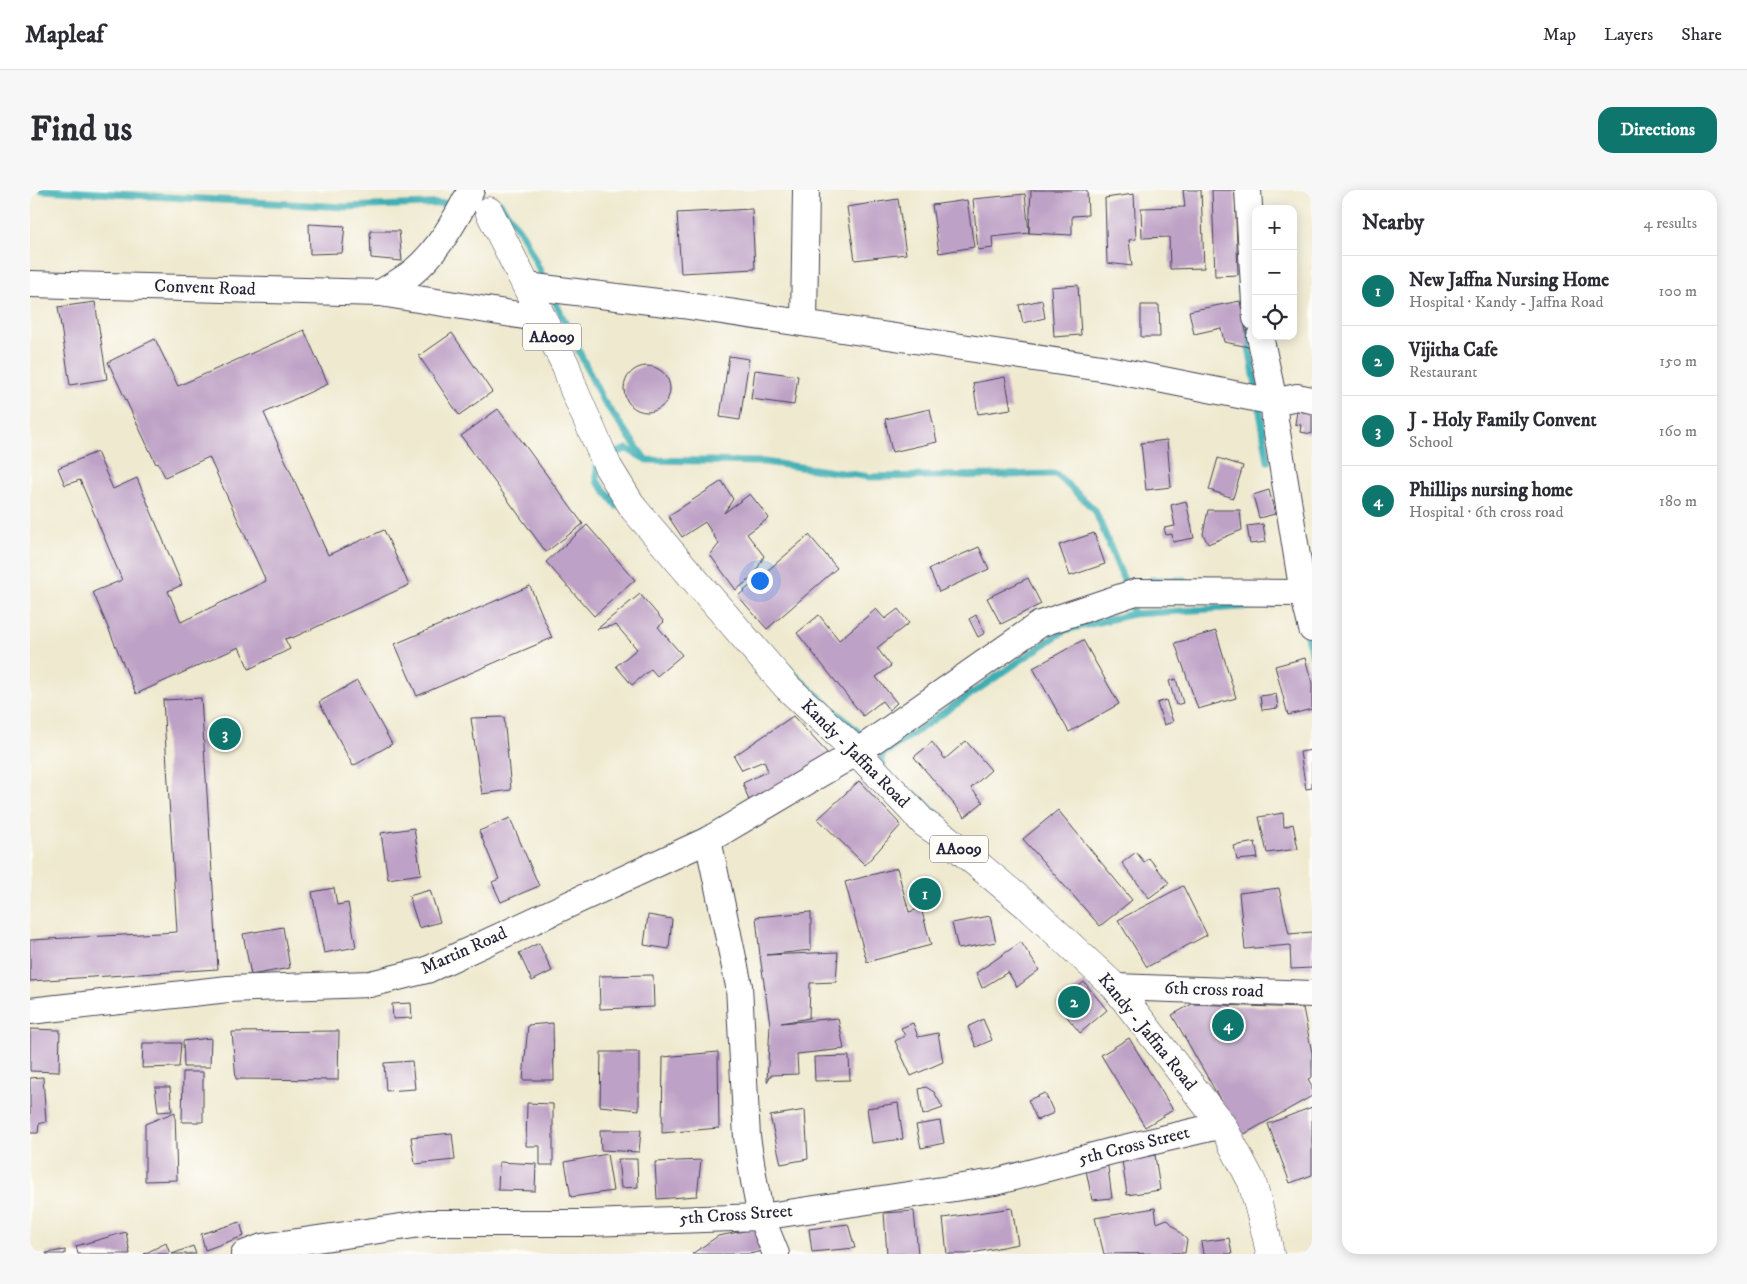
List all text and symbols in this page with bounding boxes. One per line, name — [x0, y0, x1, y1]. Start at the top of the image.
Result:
text: Mapleaf — [25, 20, 104, 50]
text: Map — [1543, 24, 1576, 46]
text: Layers — [1604, 24, 1653, 46]
text: Share — [1681, 24, 1722, 46]
button: Directions — [1598, 107, 1717, 153]
text: Find us — [30, 108, 132, 152]
map controls — [1252, 205, 1297, 340]
button: + — [1252, 205, 1297, 250]
text: Nearby — [1362, 210, 1424, 236]
text: 4 results — [1644, 213, 1697, 233]
button: − — [1252, 250, 1297, 295]
text: New Jaffna Nursing Home — [1409, 269, 1609, 292]
street label: Convent Road — [154, 275, 256, 301]
text: 1 — [1375, 281, 1381, 301]
text: 100 m — [1659, 281, 1697, 301]
text: Hospital · Kandy - Jaffna Road — [1409, 292, 1604, 312]
button: locate — [1252, 295, 1297, 340]
road number: AA009 — [523, 324, 581, 350]
text: Vijitha Cafe — [1409, 339, 1498, 362]
text: 2 — [1374, 351, 1382, 371]
text: 150 m — [1659, 351, 1697, 371]
text: Restaurant — [1409, 362, 1477, 382]
text: J - Holy Family Convent — [1409, 409, 1597, 432]
text: 3 — [1375, 421, 1381, 441]
text: 160 m — [1659, 421, 1697, 441]
text: School — [1409, 432, 1453, 452]
text: Phillips nursing home — [1409, 479, 1573, 502]
text: 4 — [1373, 491, 1383, 511]
text: 180 m — [1659, 491, 1697, 511]
text: Hospital · 6th cross road — [1409, 502, 1563, 522]
your location — [747, 568, 773, 594]
street label: Kandy - Jaffna Road — [796, 695, 914, 813]
pin: 3 — [209, 715, 241, 753]
road number: AA009 — [930, 836, 988, 862]
pin: 1 — [909, 875, 941, 913]
street label: Martin Road — [418, 922, 510, 980]
street label: Kandy - Jaffna Road — [1093, 969, 1201, 1095]
street label: 6th cross road — [1164, 977, 1264, 1003]
pin: 2 — [1058, 983, 1090, 1021]
pin: 4 — [1212, 1006, 1244, 1044]
street label: 5th Cross Street — [1076, 1122, 1192, 1170]
street label: 5th Cross Street — [678, 1200, 794, 1230]

